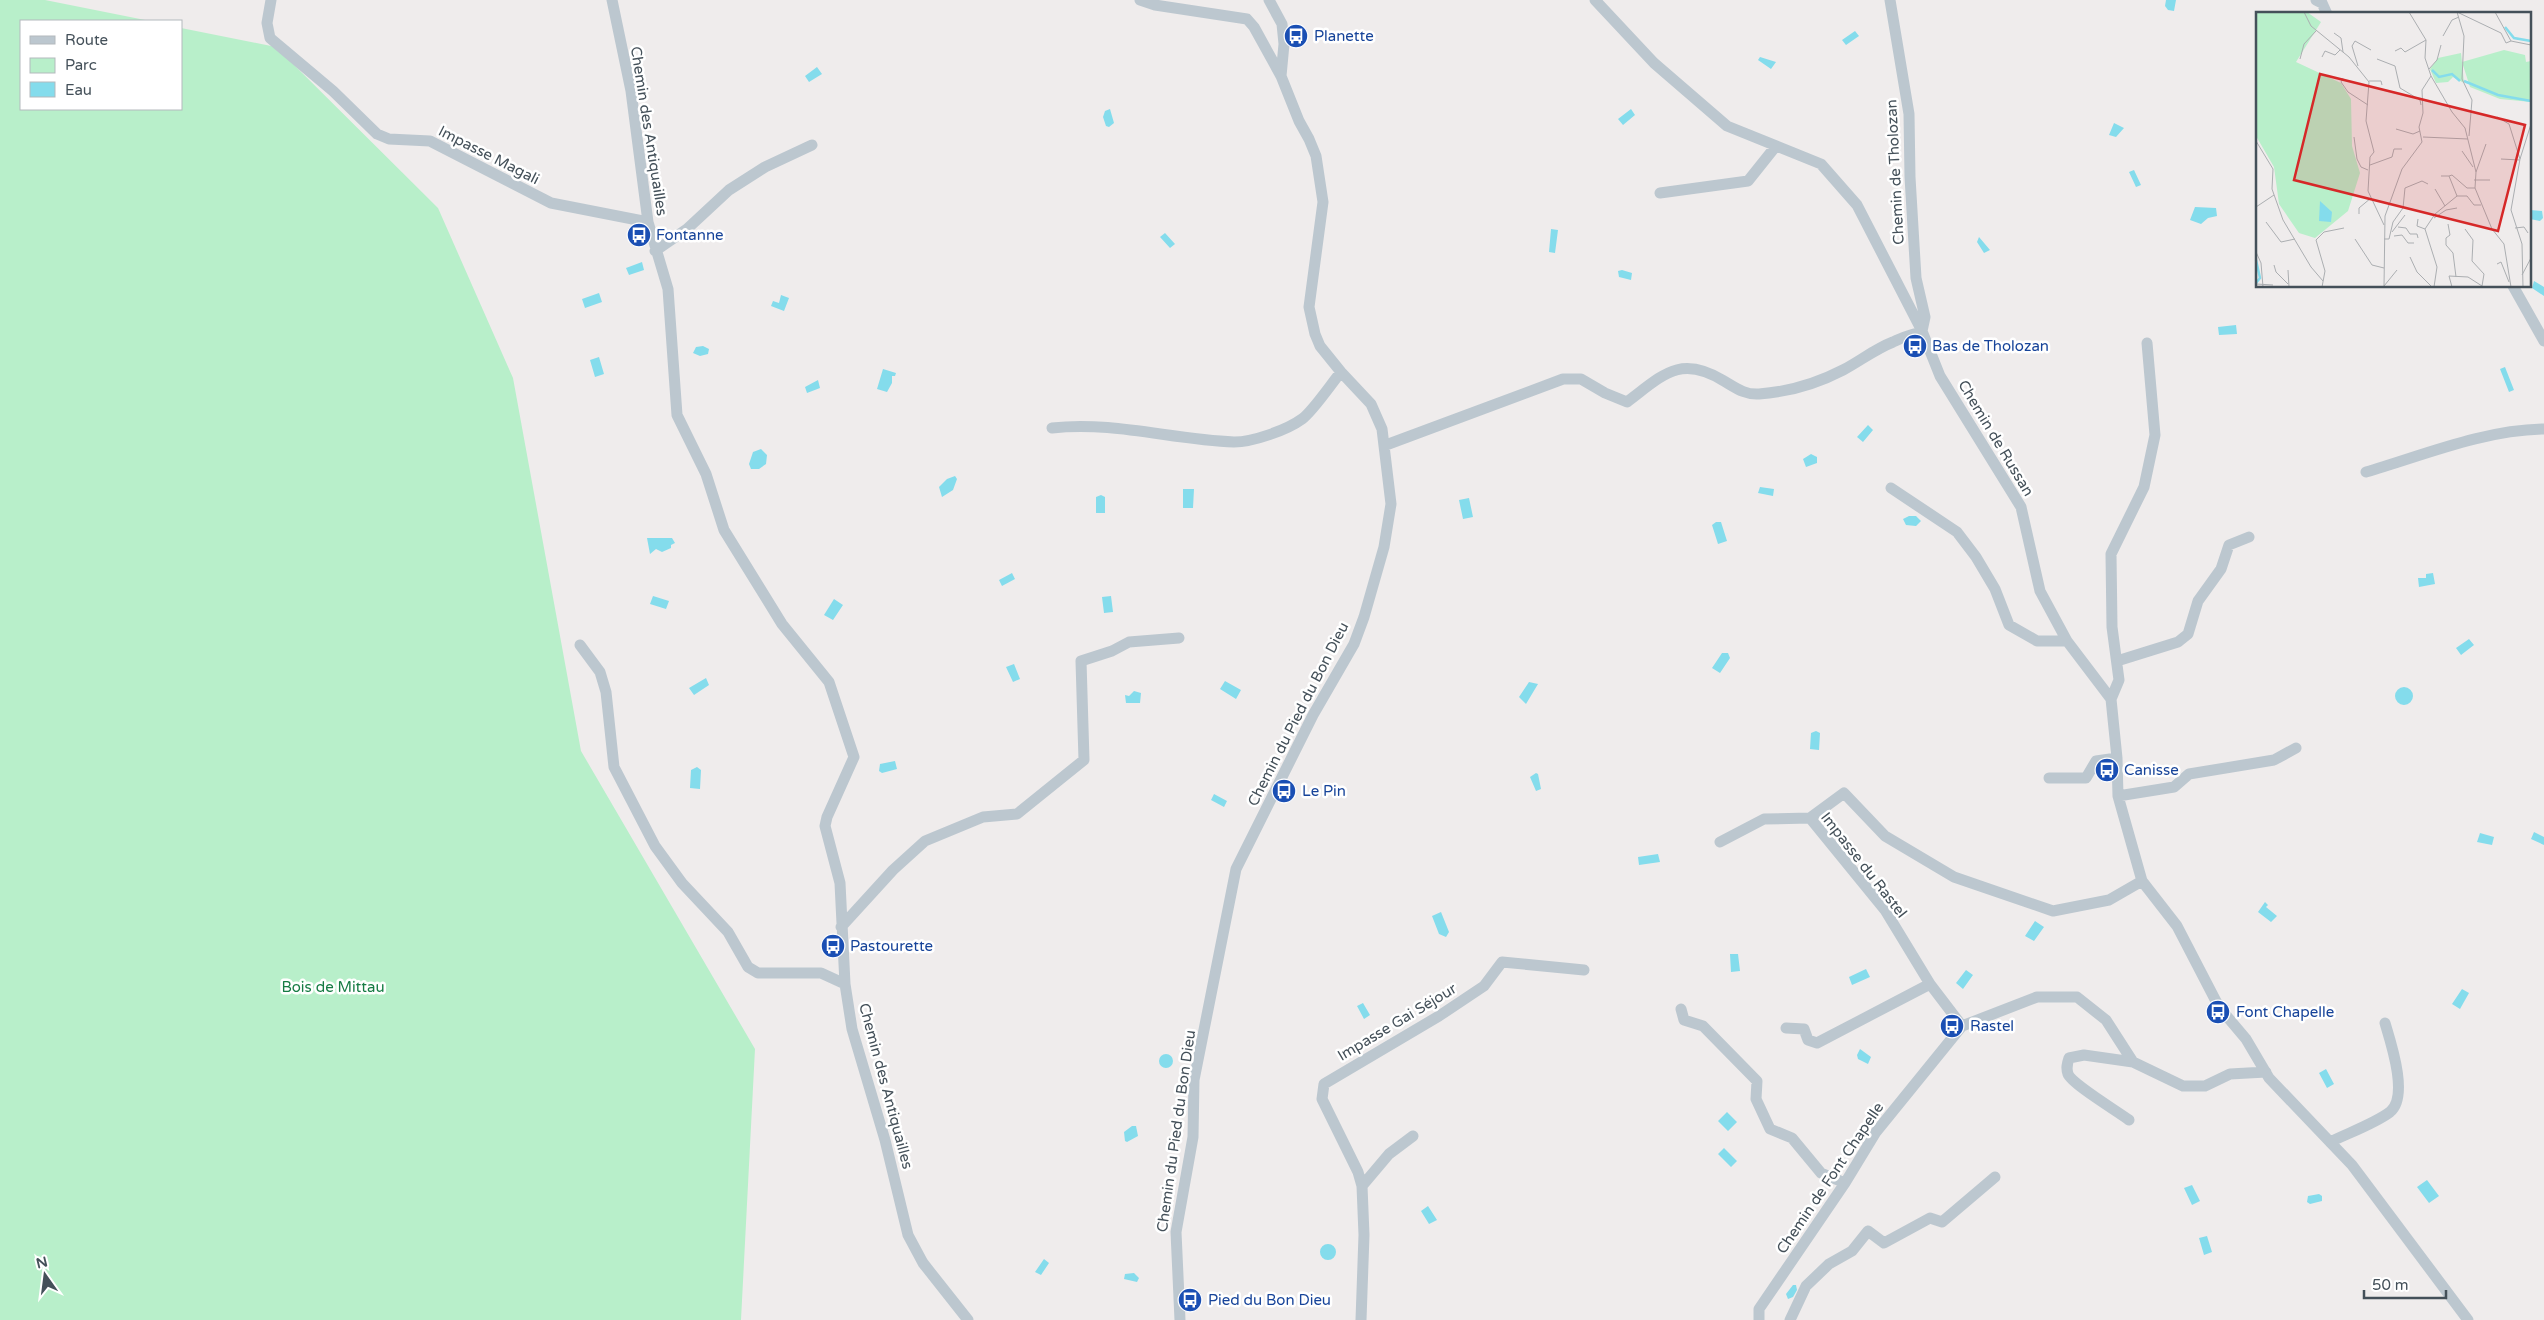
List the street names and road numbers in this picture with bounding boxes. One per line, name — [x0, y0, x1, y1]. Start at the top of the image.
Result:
street label: Chemin des Antiquailles — [627, 45, 671, 217]
street label: Chemin de Tholozan — [1882, 99, 1908, 245]
street label: Impasse Magali — [436, 122, 542, 188]
street label: Chemin de Russan — [1954, 377, 2038, 499]
street label: Chemin du Pied du Bon Dieu — [1244, 619, 1352, 809]
street label: Impasse du Rastel — [1817, 809, 1911, 921]
street label: Impasse Gai Séjour — [1334, 979, 1460, 1065]
street label: Chemin des Antiquailles — [855, 1001, 917, 1171]
street label: Chemin du Pied du Bon Dieu — [1153, 1029, 1199, 1233]
street label: Chemin de Font Chapelle — [1773, 1099, 1887, 1257]

